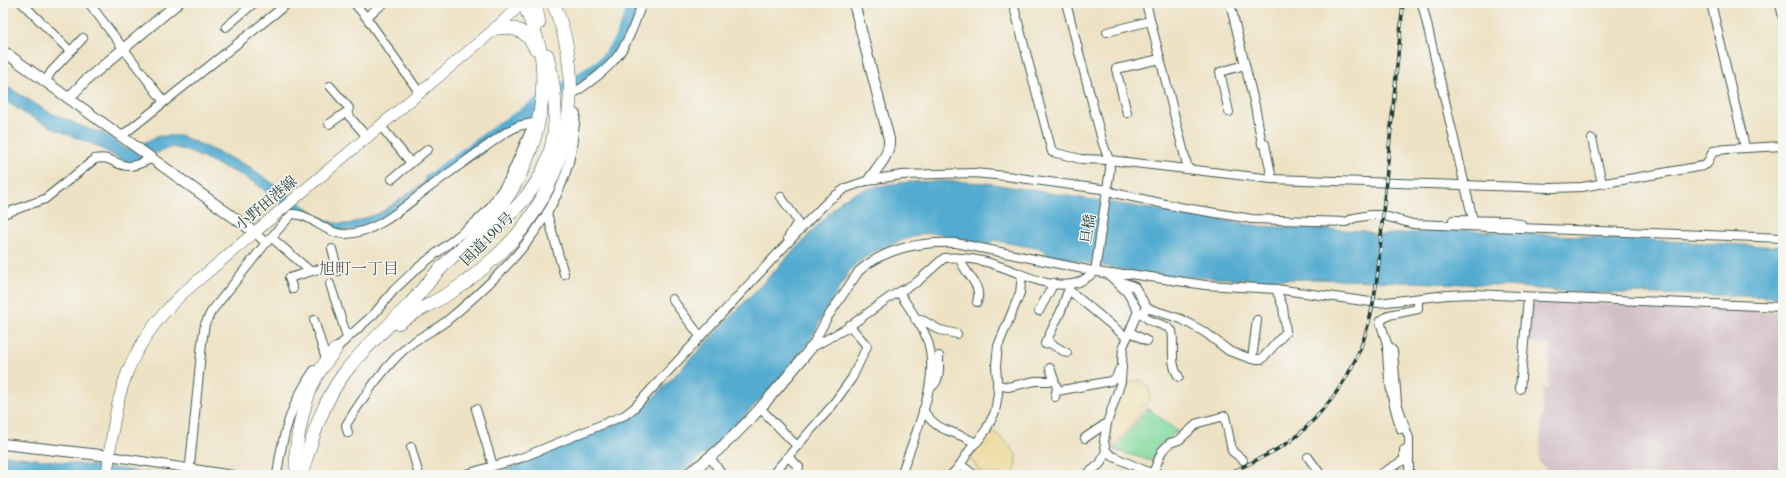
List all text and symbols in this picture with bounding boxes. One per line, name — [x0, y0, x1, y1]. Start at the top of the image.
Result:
street label: 小野田港線 — [231, 171, 301, 235]
street label: 国道190号 — [456, 208, 518, 270]
street label: 旦橋 — [1076, 213, 1100, 245]
district label: 旭町一丁目 — [319, 258, 399, 280]

